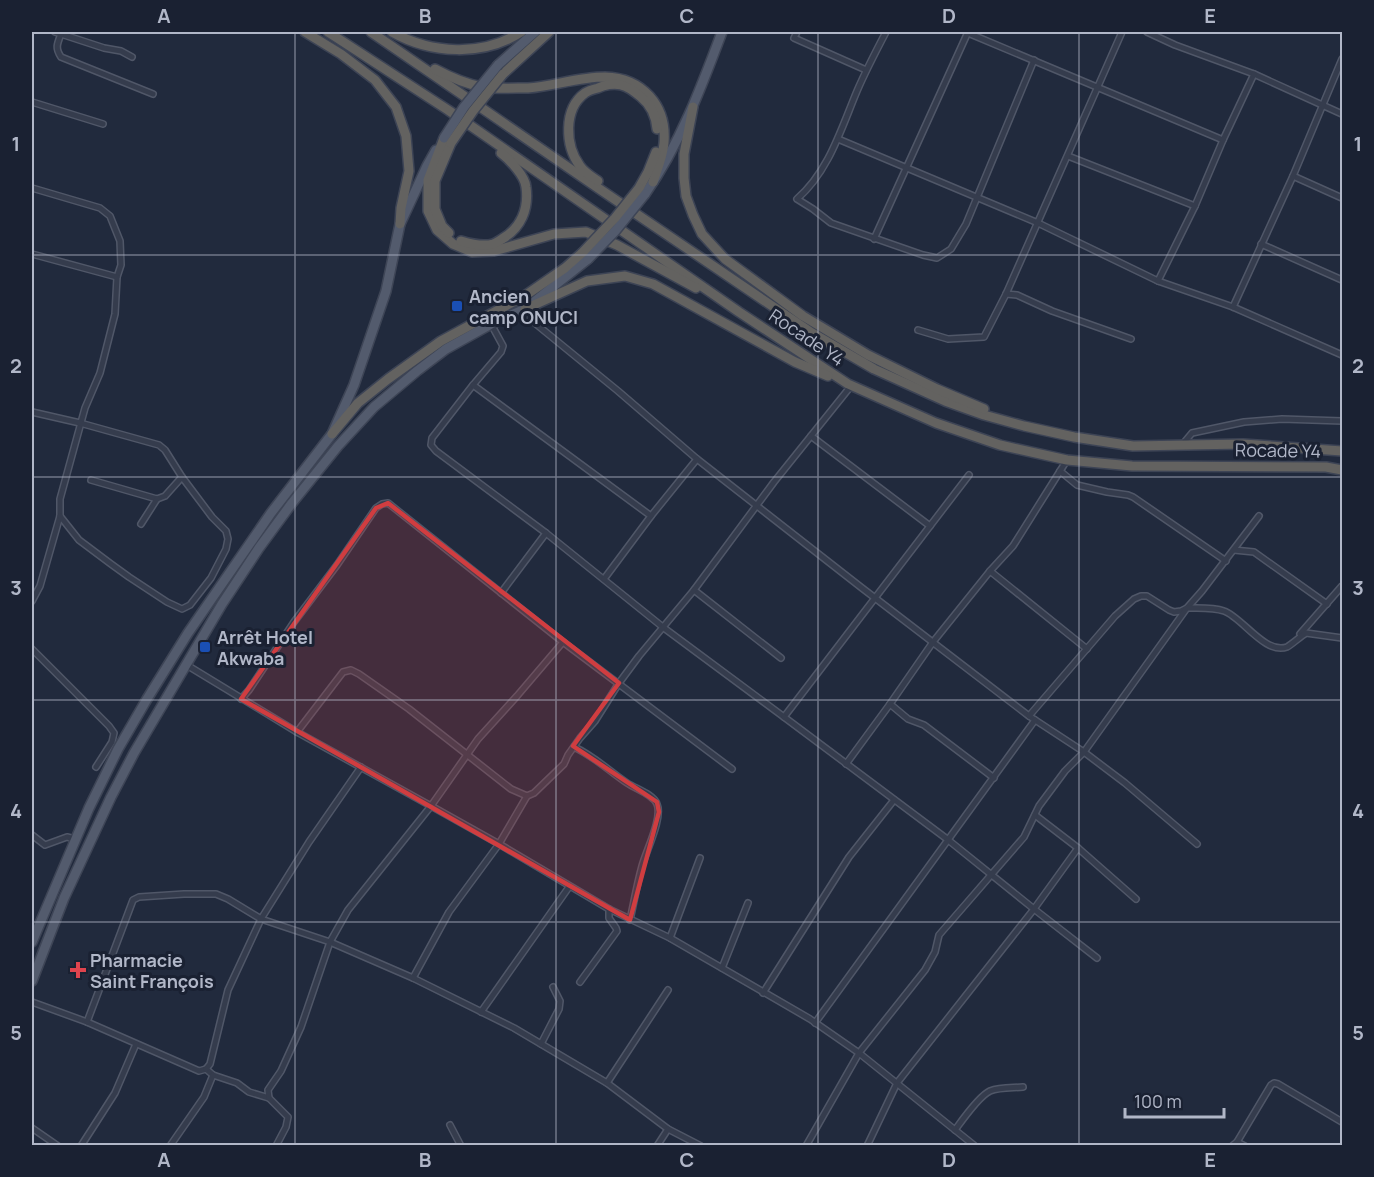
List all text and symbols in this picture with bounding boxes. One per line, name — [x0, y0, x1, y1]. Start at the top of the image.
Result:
text: A — [157, 2, 171, 29]
text: B — [419, 2, 432, 29]
text: C — [680, 2, 694, 29]
text: D — [942, 2, 956, 29]
text: E — [1204, 2, 1216, 29]
text: 1 — [12, 130, 20, 157]
text: 1 — [1354, 130, 1362, 157]
place label: Ancien camp ONUCI — [469, 284, 578, 329]
marker: Ancien camp ONUCI — [450, 299, 464, 313]
street label: Rocade Y4 — [765, 303, 849, 371]
text: 2 — [10, 352, 22, 379]
text: 2 — [1352, 352, 1364, 379]
street label: Rocade Y4 — [1235, 437, 1321, 463]
text: 3 — [10, 574, 22, 601]
text: 3 — [1352, 574, 1364, 601]
place label: Arrêt Hotel Akwaba — [217, 625, 313, 670]
marker: Arrêt Hotel Akwaba — [198, 640, 212, 654]
text: 4 — [10, 797, 22, 824]
text: 4 — [1352, 797, 1364, 824]
place label: Pharmacie Saint François — [90, 948, 214, 993]
marker: Pharmacie Saint François — [71, 963, 85, 977]
text: 5 — [10, 1019, 22, 1046]
text: 5 — [1352, 1019, 1364, 1046]
scale bar — [1125, 1081, 1224, 1119]
text: 100 m — [1134, 1089, 1182, 1113]
text: A — [157, 1146, 171, 1173]
text: B — [419, 1146, 432, 1173]
text: C — [680, 1146, 694, 1173]
text: D — [942, 1146, 956, 1173]
text: E — [1204, 1146, 1216, 1173]

